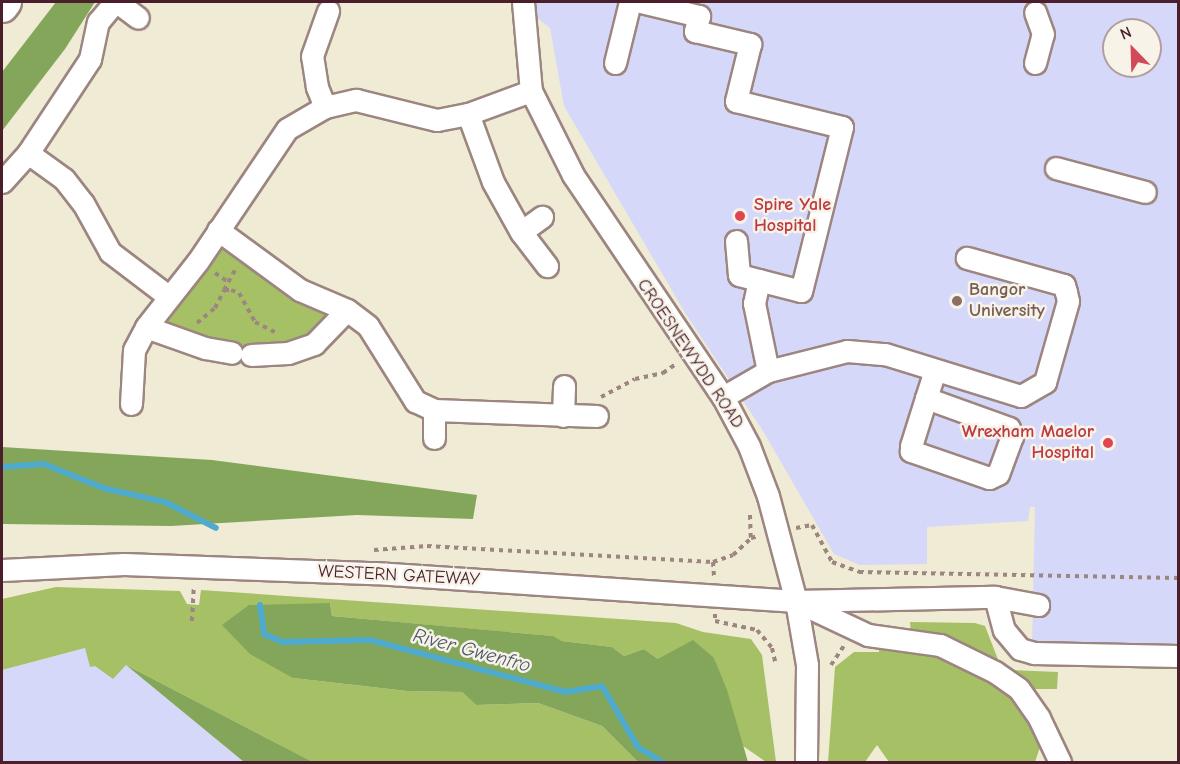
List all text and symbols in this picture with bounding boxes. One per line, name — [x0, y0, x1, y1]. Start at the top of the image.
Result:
north arrow — [1102, 18, 1162, 78]
text: N — [1117, 23, 1134, 44]
place label: Spire Yale Hospital — [754, 195, 831, 238]
marker: Spire Yale Hospital — [731, 207, 749, 225]
street label: CROESNEWYDD ROAD — [632, 275, 748, 433]
place label: Bangor University — [969, 280, 1045, 322]
marker: Bangor University — [950, 294, 964, 308]
place label: Wrexham Maelor Hospital — [962, 422, 1094, 464]
marker: Wrexham Maelor Hospital — [1099, 434, 1117, 452]
street label: WESTERN GATEWAY — [317, 561, 481, 591]
water label: River Gwenfro — [411, 623, 533, 677]

